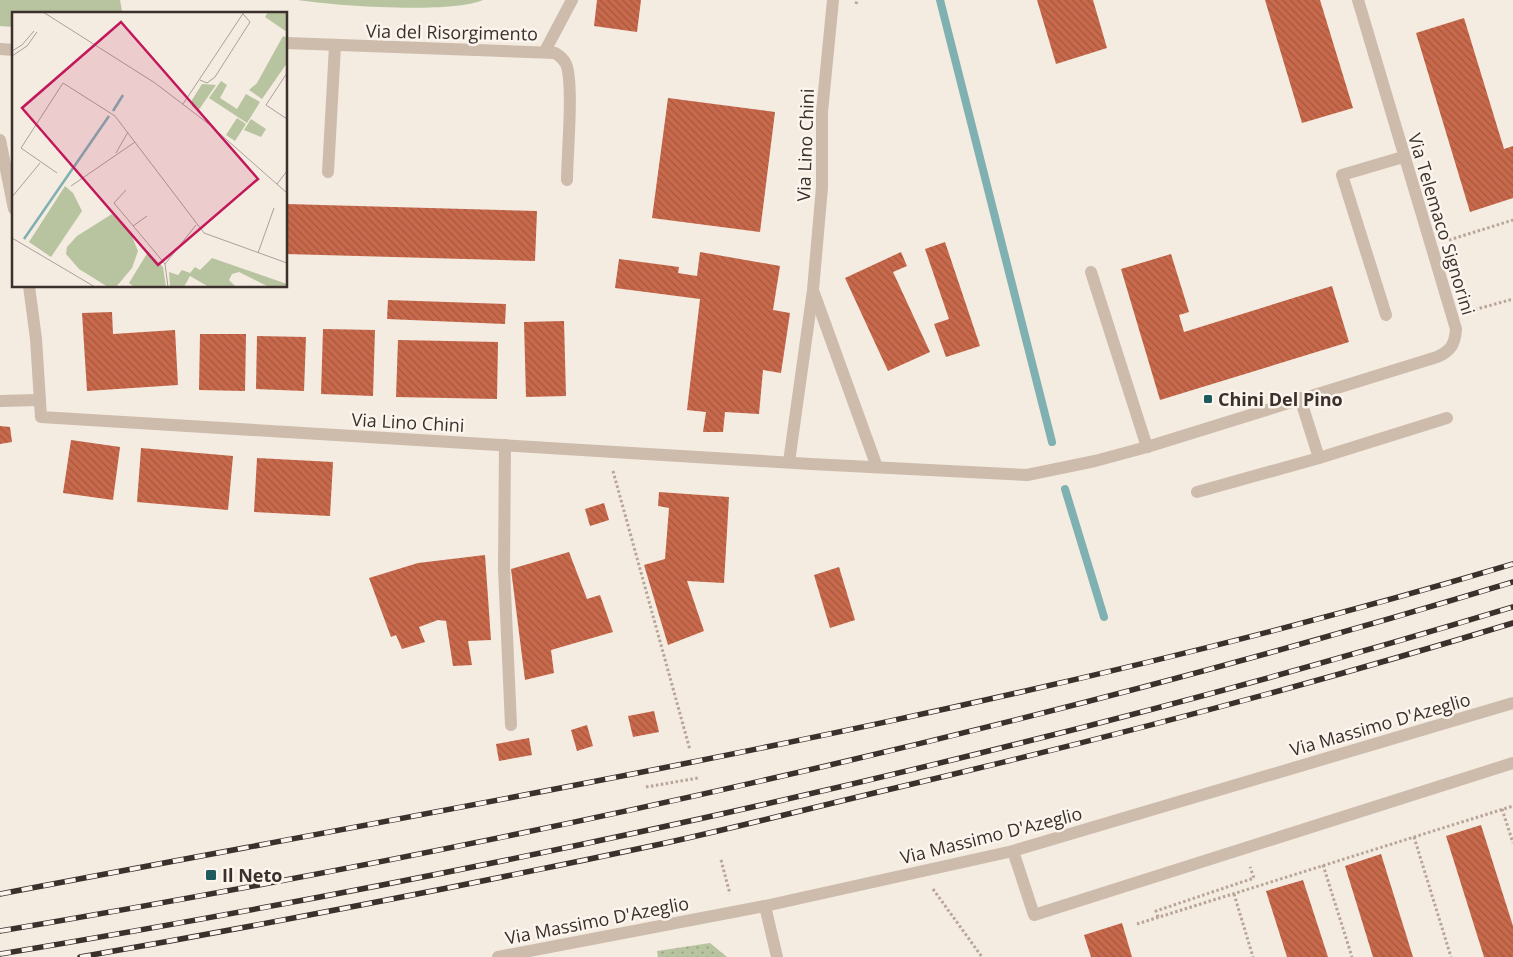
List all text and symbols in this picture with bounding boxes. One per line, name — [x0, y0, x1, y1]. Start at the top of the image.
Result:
inset map — [12, 12, 288, 288]
street label: Via del Risorgimento — [366, 19, 538, 45]
street label: Via Lino Chini — [791, 88, 819, 202]
street label: Via Telemaco Signorini — [1403, 130, 1481, 318]
place label: Chini Del Pino — [1218, 387, 1343, 411]
marker: Chini Del Pino — [1202, 393, 1214, 405]
street label: Via Lino Chini — [351, 407, 465, 437]
street label: Via Massimo D'Azeglio — [1287, 687, 1473, 761]
street label: Via Massimo D'Azeglio — [898, 801, 1084, 869]
place label: Il Neto — [222, 863, 282, 887]
marker: Il Neto — [204, 868, 218, 882]
street label: Via Massimo D'Azeglio — [503, 890, 691, 950]

